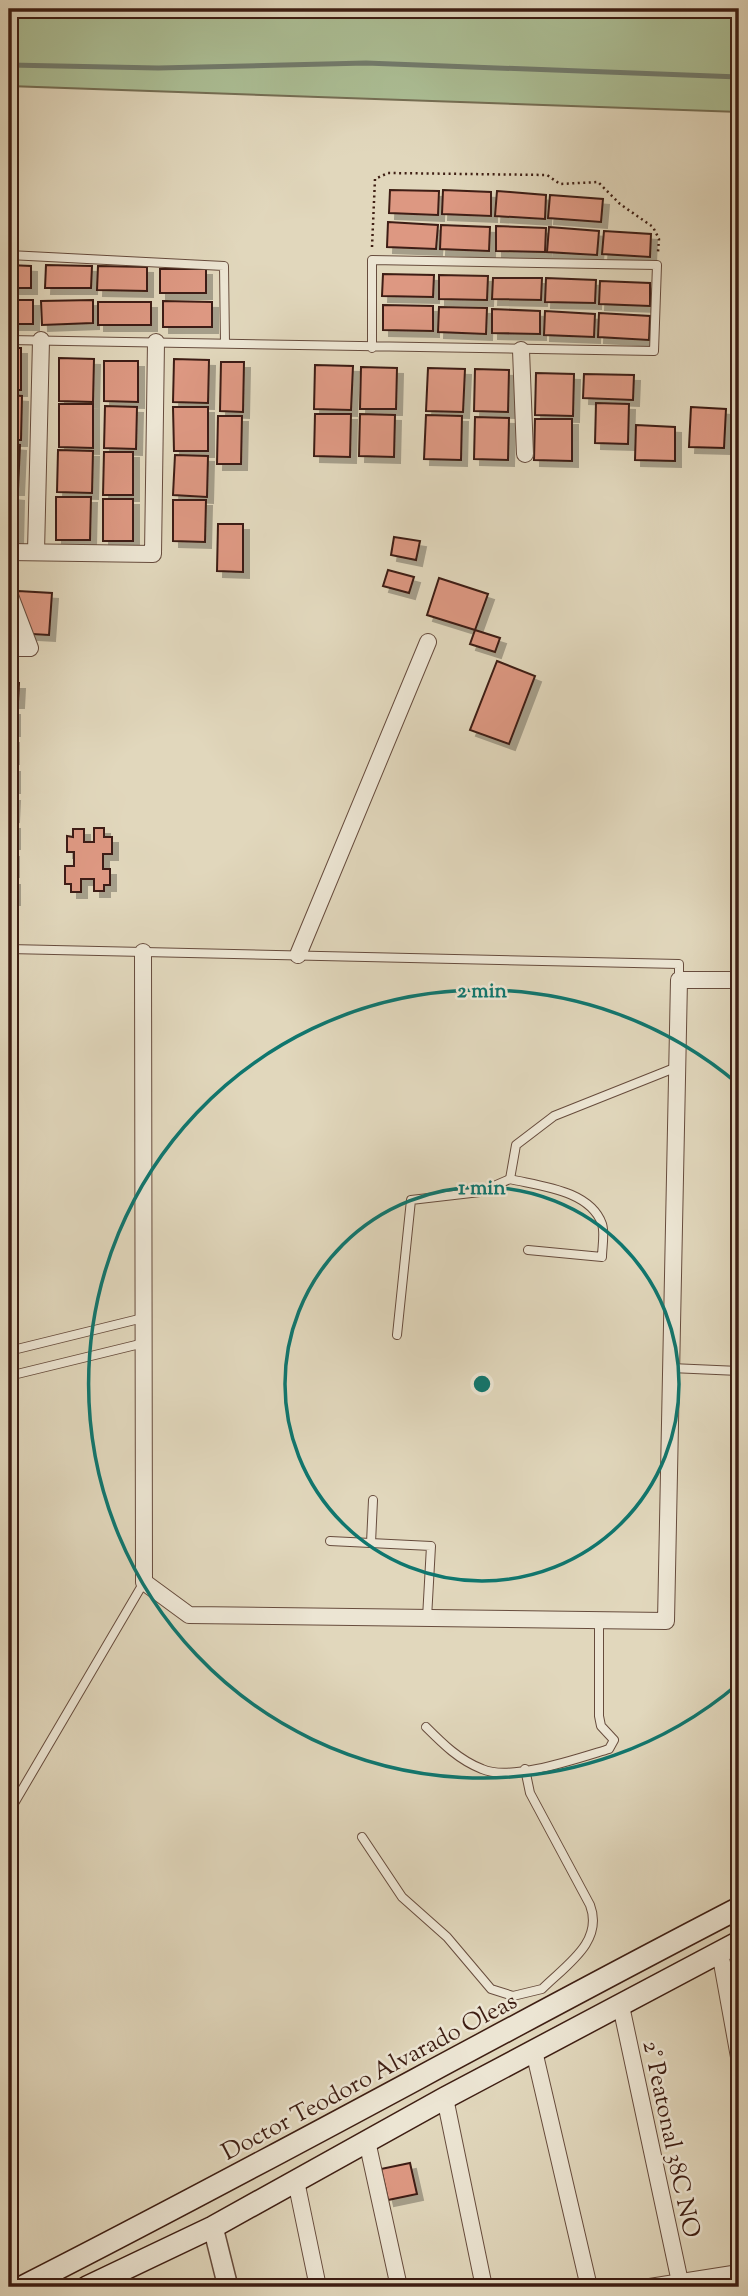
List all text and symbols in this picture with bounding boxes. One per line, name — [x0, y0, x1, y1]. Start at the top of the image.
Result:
text: 2 min — [457, 977, 508, 1007]
text: 1 min — [458, 1174, 506, 1204]
centre of rings — [470, 1372, 494, 1396]
street label: Doctor Teodoro Alvarado Oleas — [216, 1985, 524, 2170]
street label: 2° Peatonal 38C NO — [633, 2038, 708, 2241]

